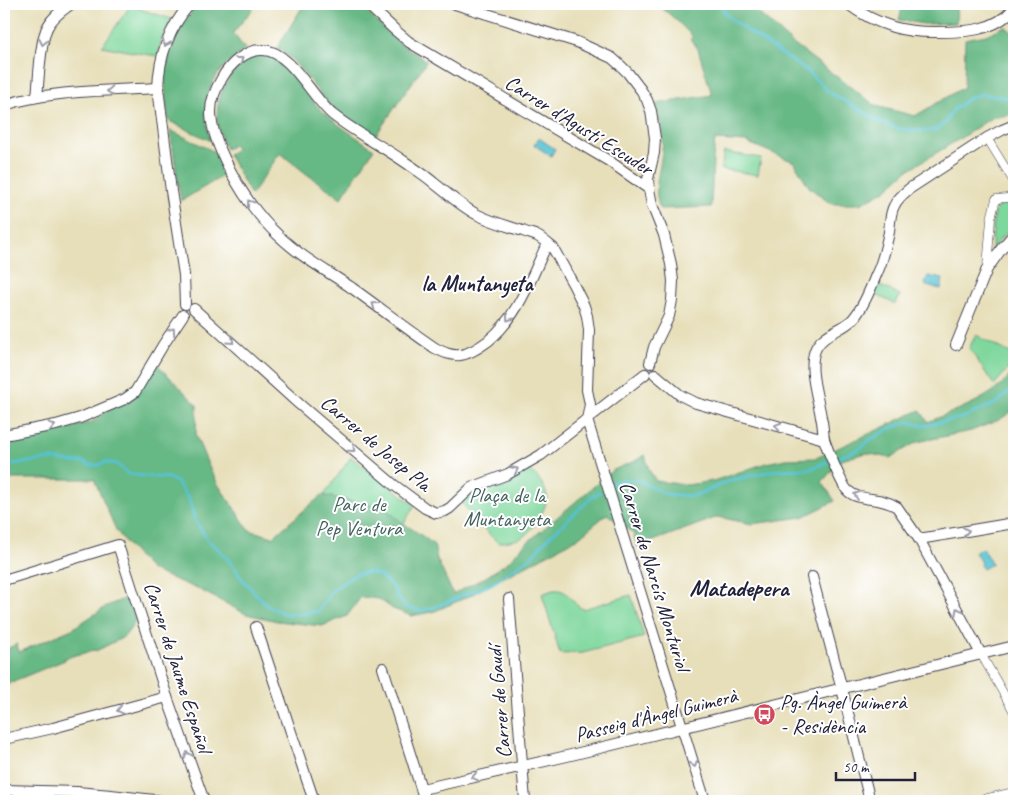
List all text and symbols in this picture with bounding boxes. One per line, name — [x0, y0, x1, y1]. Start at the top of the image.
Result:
one-way arrow — [39, 37, 49, 46]
one-way arrow — [162, 38, 173, 47]
one-way arrow — [234, 56, 243, 65]
street label: Carrer d'Agustí Escuder — [500, 69, 660, 182]
one-way arrow — [105, 85, 113, 96]
one-way arrow — [248, 200, 256, 209]
district label: la Muntanyeta — [421, 270, 535, 298]
one-way arrow — [372, 302, 381, 311]
one-way arrow — [506, 312, 515, 322]
one-way arrow — [166, 327, 176, 336]
one-way arrow — [225, 336, 234, 345]
street label: Carrer de Josep Pla — [315, 389, 438, 498]
one-way arrow — [47, 421, 56, 432]
one-way arrow — [773, 421, 782, 432]
one-way arrow — [347, 444, 356, 453]
one-way arrow — [510, 466, 519, 476]
street label: Carrer de Narcís Monturiol — [614, 478, 697, 677]
park label: Plaça de la Muntanyeta — [463, 482, 552, 532]
park label: Parc de Pep Ventura — [316, 491, 404, 541]
one-way arrow — [853, 491, 862, 501]
one-way arrow — [962, 527, 971, 537]
district label: Matadepera — [689, 573, 791, 603]
street label: Carrer de Jaume Español — [138, 579, 219, 759]
one-way arrow — [954, 607, 964, 616]
street label: Carrer de Gaudí — [481, 640, 517, 760]
street label: Passeig d'Àngel Guimerà — [572, 682, 742, 748]
place label: Pg. Àngel Guimerà - Residència — [780, 689, 908, 739]
bus stop icon: Pg. Àngel Guimerà - Residència — [752, 702, 776, 726]
one-way arrow — [116, 704, 125, 715]
scale bar — [836, 750, 914, 782]
one-way arrow — [183, 751, 193, 760]
text: 50 m — [843, 758, 870, 777]
one-way arrow — [688, 760, 698, 768]
one-way arrow — [471, 771, 480, 782]

